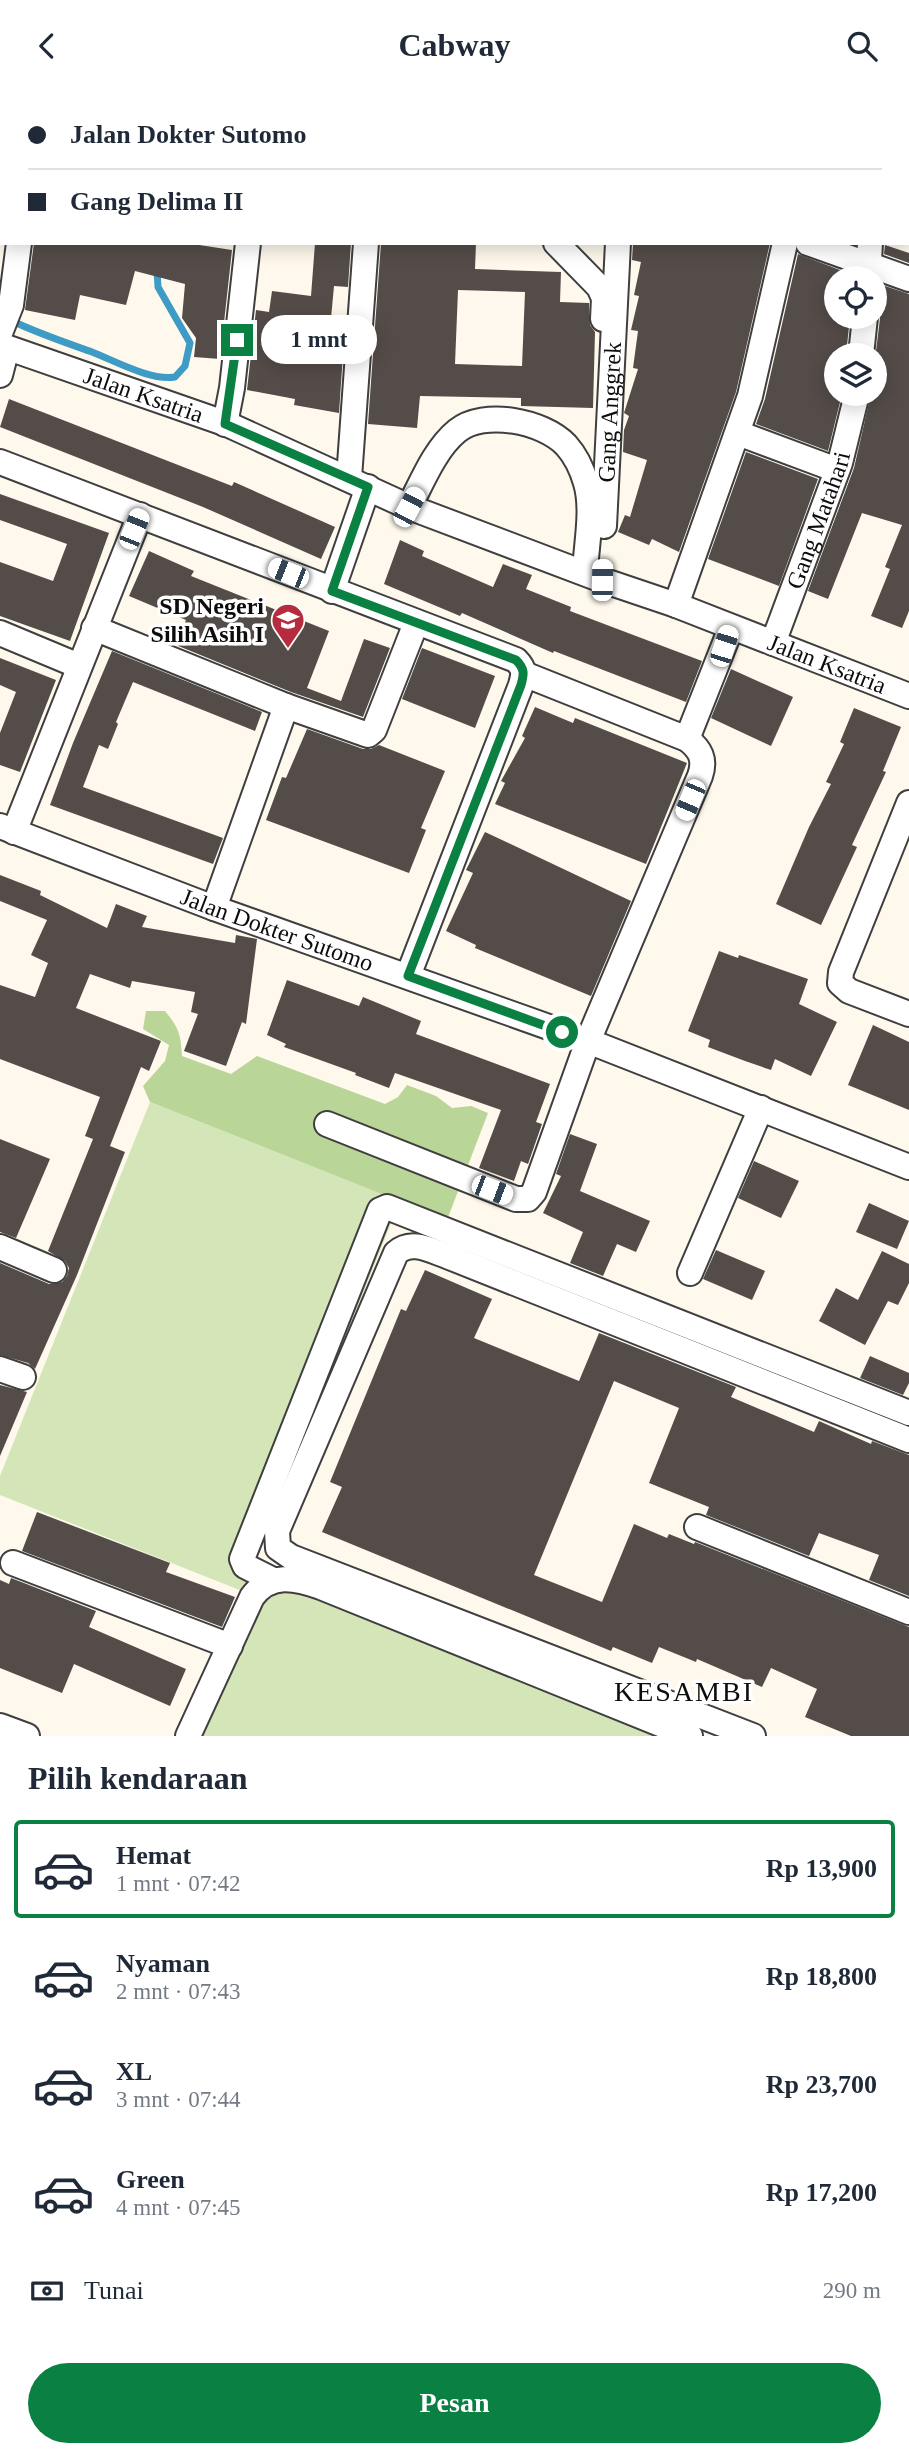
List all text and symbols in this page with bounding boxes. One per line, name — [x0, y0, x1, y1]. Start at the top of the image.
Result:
icon: back — [28, 27, 66, 65]
text: Cabway — [398, 27, 511, 63]
icon: search — [843, 27, 881, 65]
text: Jalan Dokter Sutomo — [70, 120, 306, 149]
text: Gang Delima II — [70, 187, 243, 216]
map controls — [824, 266, 887, 406]
button: locate — [824, 266, 887, 329]
callout: 1 mnt — [262, 315, 377, 365]
route end — [221, 324, 253, 356]
text: 1 mnt — [291, 327, 347, 352]
street label: Gang Anggrek — [593, 341, 626, 483]
button: layers — [824, 343, 887, 406]
street label: Jalan Ksatria — [80, 362, 207, 428]
street label: Gang Matahari — [781, 449, 855, 593]
car — [390, 484, 429, 530]
car — [117, 506, 152, 552]
car — [265, 555, 312, 591]
car — [592, 559, 613, 601]
place label: SD Negeri Silih Asih I — [151, 593, 264, 647]
school or university icon: SD Negeri Silih Asih I — [269, 601, 307, 650]
car — [708, 623, 741, 669]
street label: Jalan Ksatria — [764, 629, 890, 699]
car — [673, 777, 708, 823]
street label: Jalan Dokter Sutomo — [177, 884, 377, 977]
route start — [546, 1016, 578, 1048]
car — [469, 1173, 516, 1207]
district label: KESAMBI — [614, 1676, 754, 1707]
text: Pilih kendaraan — [28, 1760, 248, 1796]
icon: car — [32, 1838, 95, 1901]
text: Hemat — [116, 1841, 191, 1870]
text: Rp 13,900 — [766, 1854, 877, 1883]
text: 1 mnt · 07:42 — [116, 1871, 241, 1896]
icon: car — [32, 1946, 95, 2009]
text: Nyaman — [116, 1949, 210, 1978]
text: Rp 18,800 — [766, 1962, 877, 1991]
text: 2 mnt · 07:43 — [116, 1979, 241, 2004]
icon: car — [32, 2054, 95, 2117]
text: XL — [116, 2057, 152, 2086]
text: Rp 23,700 — [766, 2070, 877, 2099]
text: 3 mnt · 07:44 — [116, 2087, 241, 2112]
icon: car — [32, 2162, 95, 2225]
text: Green — [116, 2165, 185, 2194]
text: Rp 17,200 — [766, 2178, 877, 2207]
text: 4 mnt · 07:45 — [116, 2195, 241, 2220]
icon: cash — [28, 2272, 66, 2310]
text: Tunai — [84, 2276, 144, 2305]
text: 290 m — [823, 2278, 881, 2303]
button: Pesan — [28, 2363, 881, 2443]

